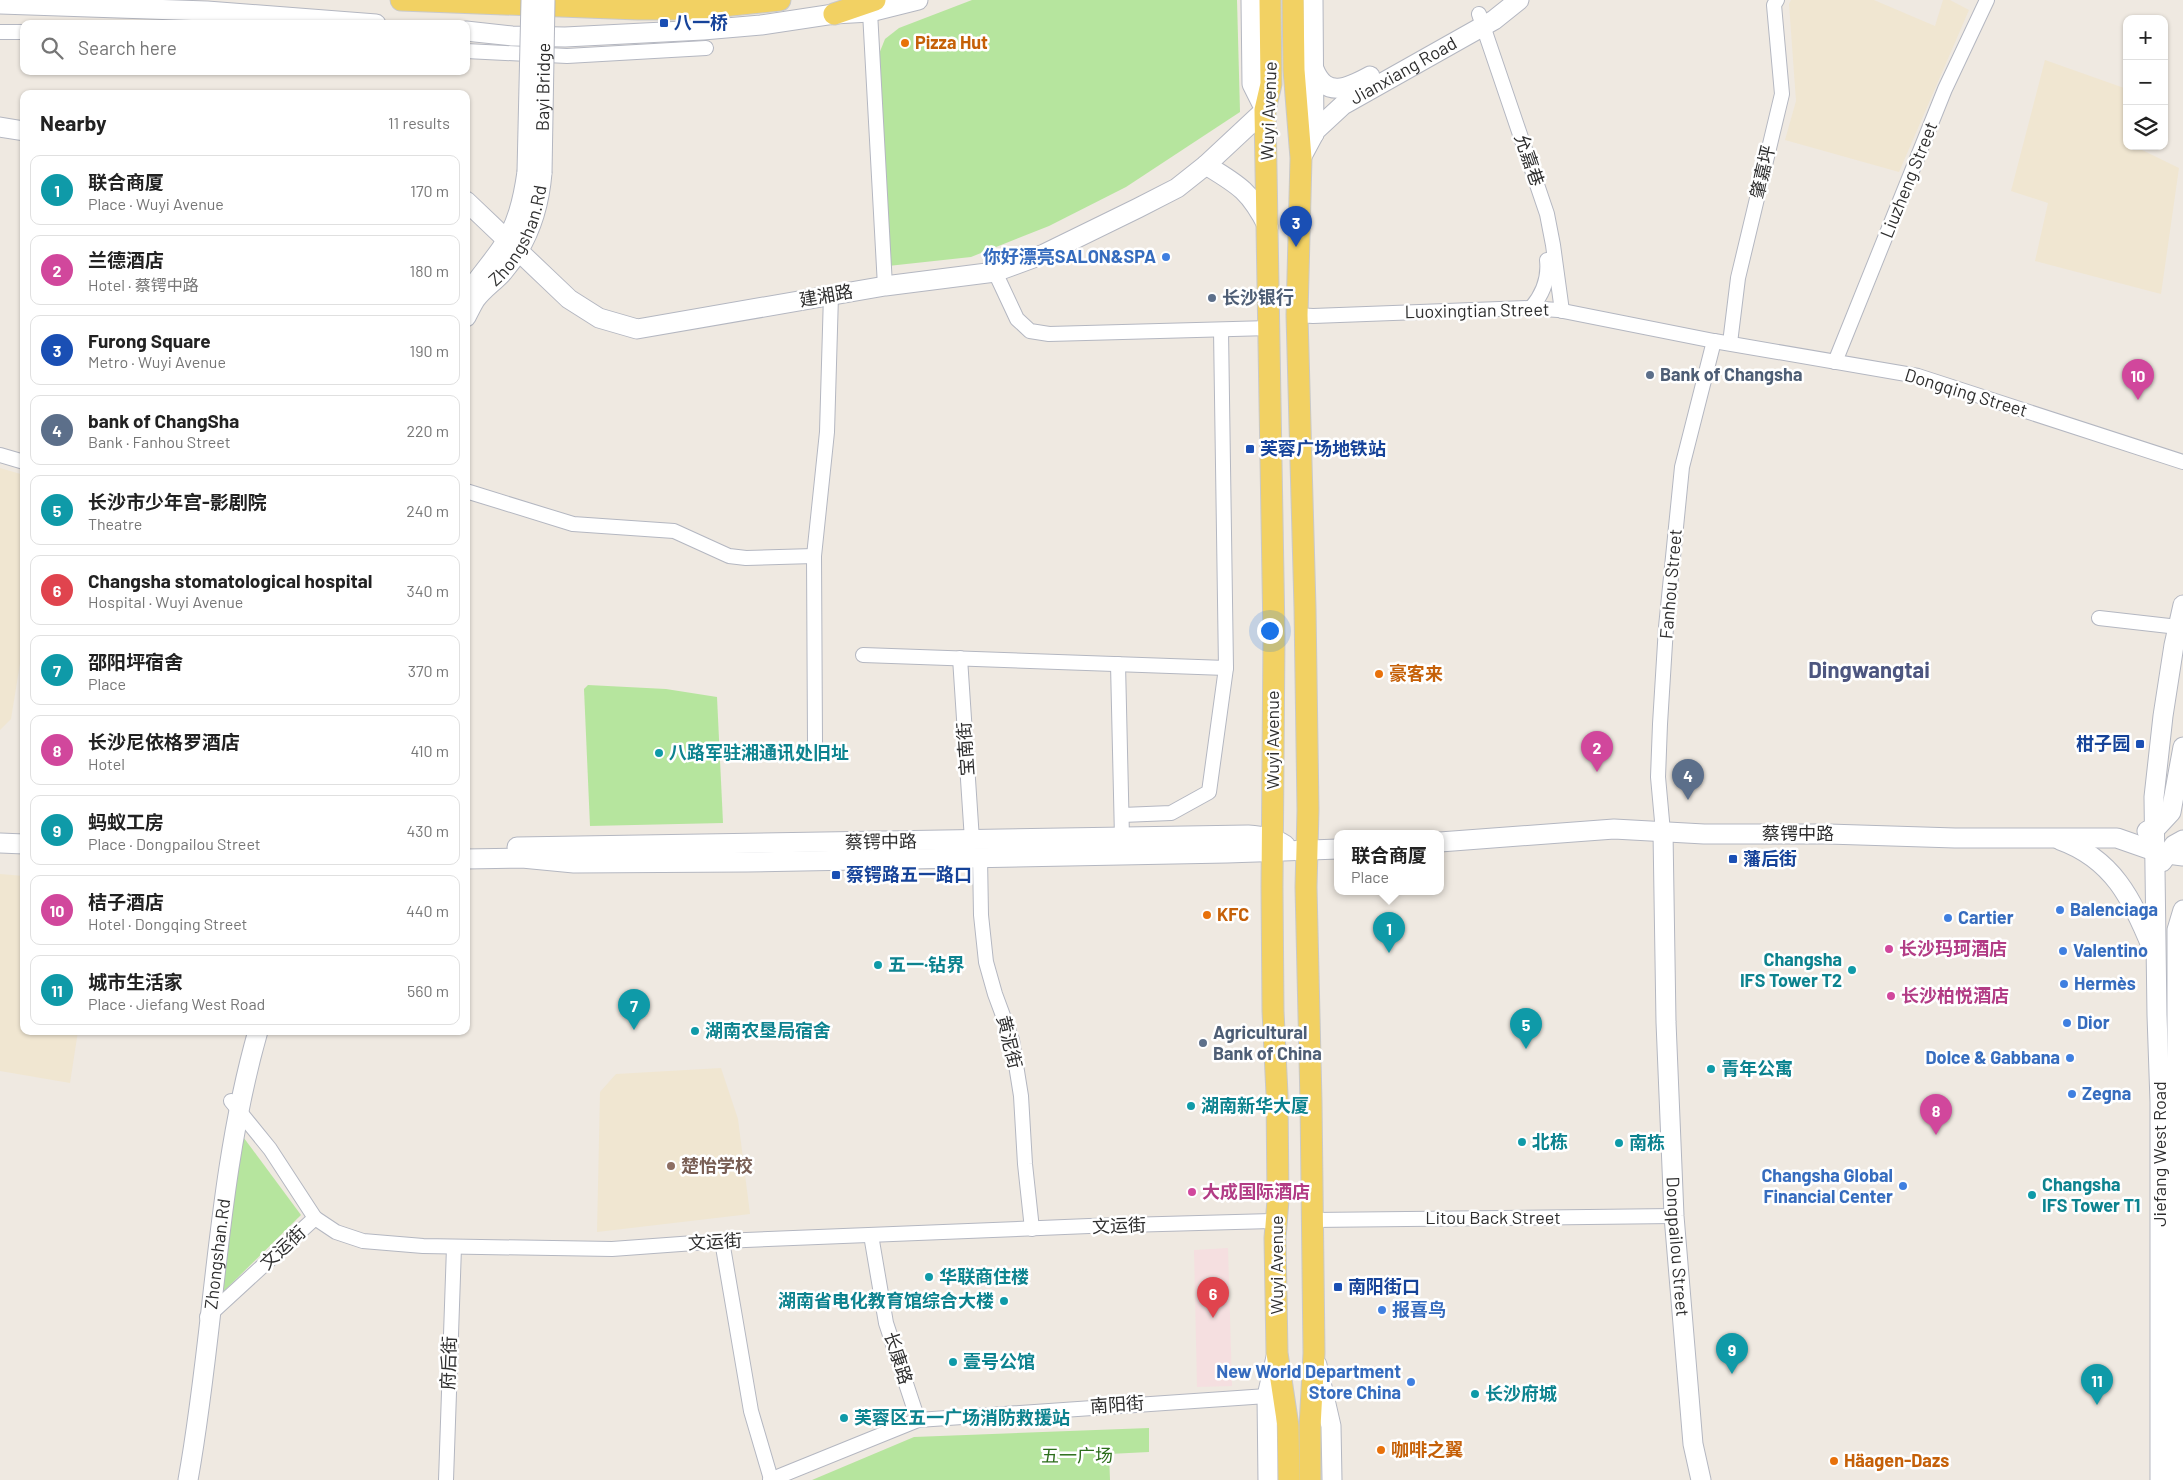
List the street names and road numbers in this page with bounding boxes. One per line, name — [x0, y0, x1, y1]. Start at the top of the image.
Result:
street label: Jianxiang Road — [1346, 31, 1460, 109]
street label: Bayi Bridge — [531, 43, 554, 131]
street label: Wuyi Avenue — [1255, 61, 1281, 161]
street label: Liuzheng Street — [1875, 118, 1941, 241]
street label: 允嘉巷 — [1511, 131, 1549, 189]
street label: 肇嘉坪 — [1745, 143, 1779, 201]
street label: Zhongshan.Rd — [484, 183, 551, 290]
street label: 建湘路 — [797, 279, 854, 311]
street label: Luoxingtian Street — [1404, 298, 1550, 322]
street label: Dongqing Street — [1902, 363, 2030, 421]
street label: Fanhou Street — [1654, 528, 1686, 640]
street label: Wuyi Avenue — [1261, 691, 1283, 790]
street label: 宝南街 — [952, 721, 978, 777]
street label: 蔡锷中路 — [1762, 822, 1834, 844]
street label: 蔡锷中路 — [845, 829, 917, 853]
street label: 黄泥街 — [993, 1013, 1027, 1071]
street label: Jiefang West Road — [2148, 1081, 2170, 1227]
street label: Dongpailou Street — [1662, 1176, 1694, 1318]
street label: Zhongshan.Rd — [199, 1197, 234, 1310]
street label: Litou Back Street — [1425, 1206, 1561, 1228]
street label: 文运街 — [1092, 1213, 1146, 1237]
street label: Wuyi Avenue — [1265, 1216, 1287, 1315]
street label: 文运街 — [255, 1221, 310, 1274]
street label: 文运街 — [687, 1229, 742, 1253]
street label: 长康路 — [880, 1329, 918, 1387]
street label: 府后街 — [436, 1336, 460, 1390]
street label: 南阳街 — [1089, 1391, 1145, 1417]

